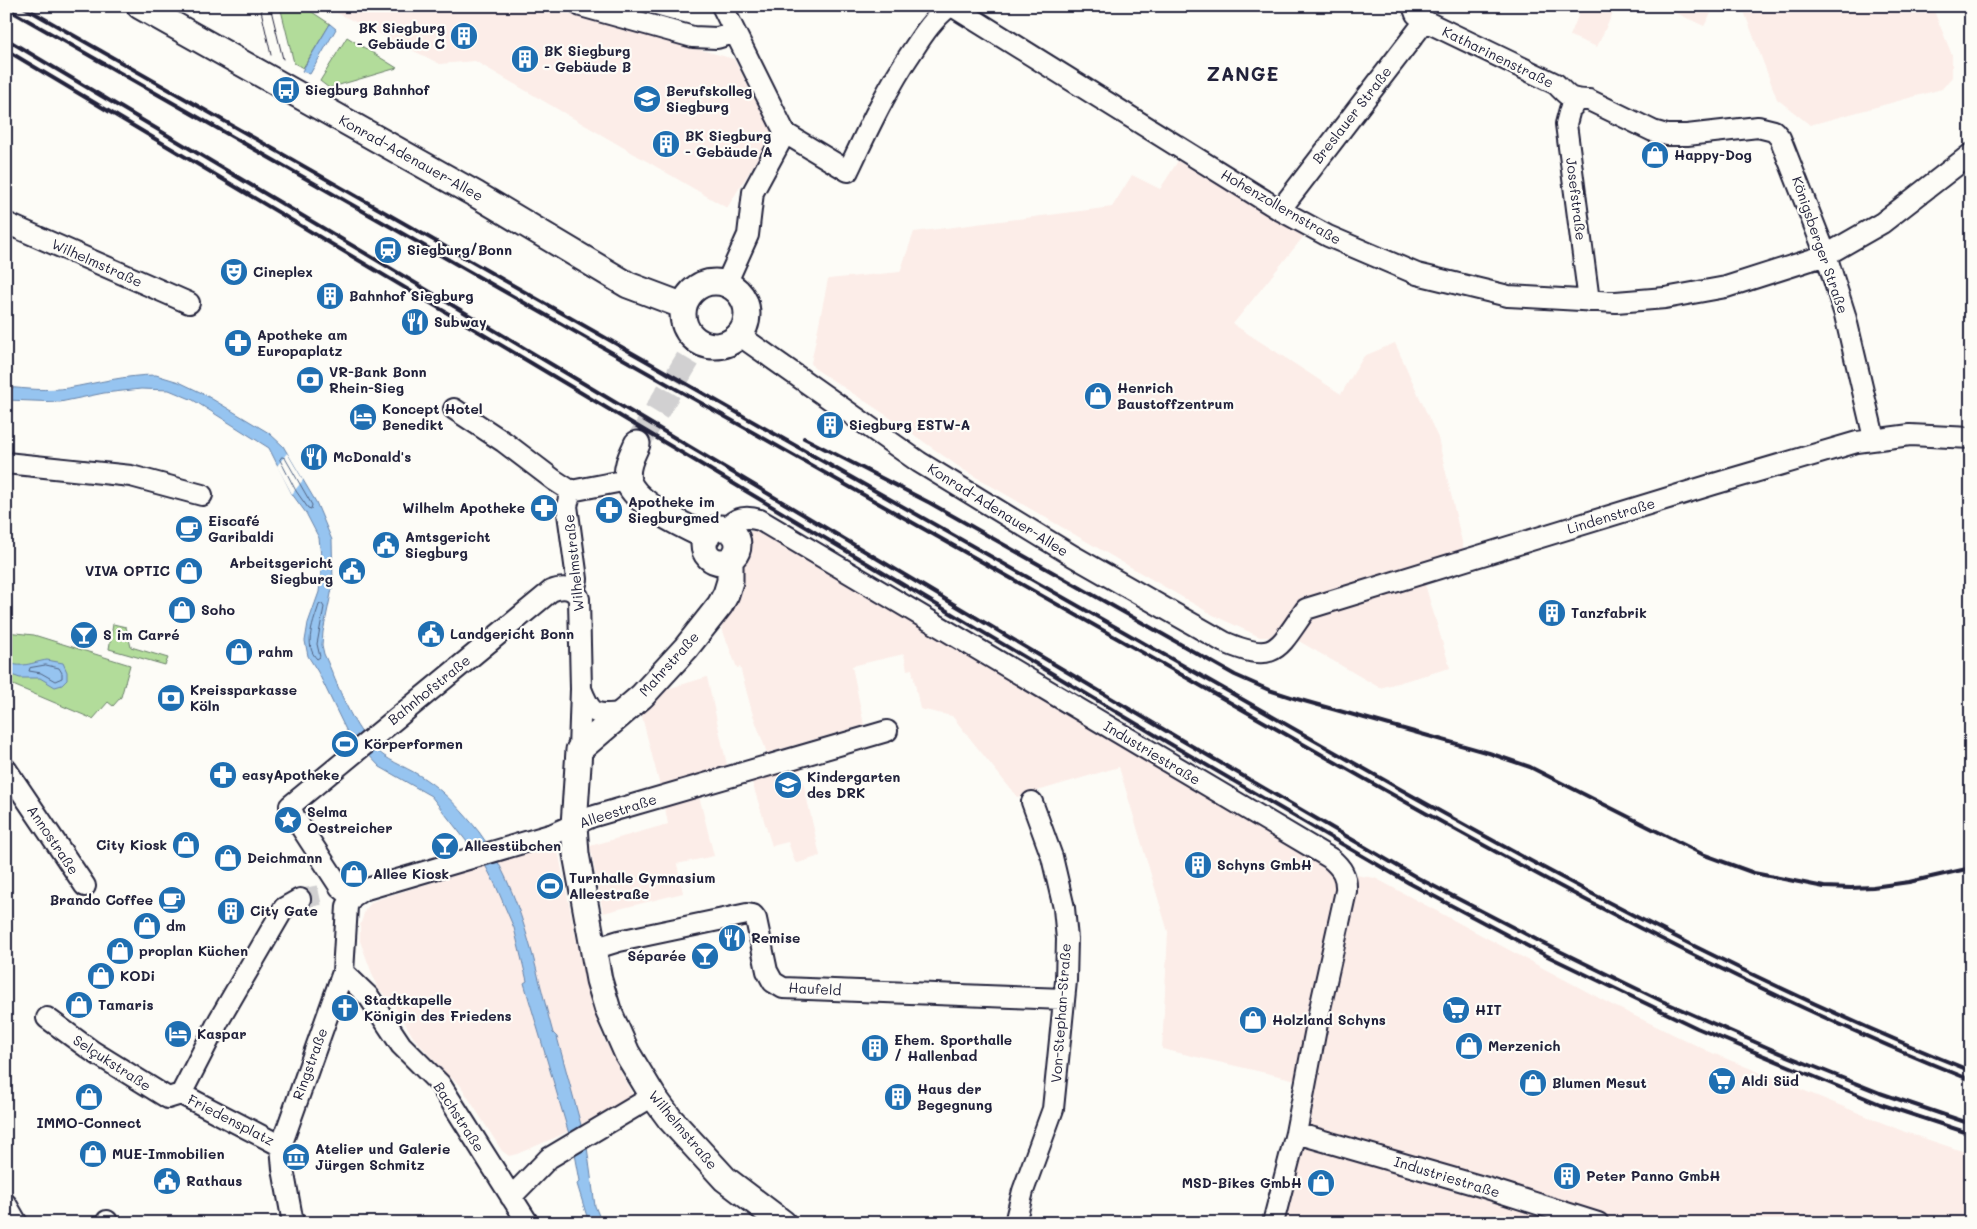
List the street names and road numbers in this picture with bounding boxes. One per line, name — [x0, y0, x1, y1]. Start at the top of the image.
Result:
street label: Katharinenstraße — [1439, 21, 1557, 92]
street label: Breslauer Straße — [1308, 62, 1396, 167]
street label: Konrad-Adenauer-Allee — [336, 110, 487, 205]
street label: Josefstraße — [1562, 157, 1591, 241]
street label: Hohenzollernstraße — [1218, 164, 1345, 249]
street label: Königsberger Straße — [1788, 174, 1853, 316]
street label: Wilhelmstraße — [49, 234, 146, 291]
street label: Konrad-Adenauer-Allee — [924, 459, 1072, 561]
street label: Lindenstraße — [1565, 493, 1657, 538]
street label: Wilhelmstraße — [559, 514, 588, 613]
street label: Mahrstraße — [634, 627, 703, 700]
street label: Bahnhofstraße — [383, 650, 474, 729]
street label: Industriestraße — [1100, 716, 1204, 789]
street label: Alleestraße — [577, 789, 659, 832]
street label: Annostraße — [23, 801, 84, 878]
street label: Von-Stephan-Straße — [1046, 943, 1075, 1083]
street label: Haufeld — [788, 978, 842, 999]
street label: Ringstraße — [288, 1025, 331, 1103]
street label: Selçukstraße — [70, 1030, 155, 1095]
street label: Bachstraße — [430, 1078, 489, 1155]
street label: Wilhelmstraße — [645, 1086, 722, 1173]
street label: Friedensplatz — [185, 1090, 278, 1150]
street label: Industriestraße — [1392, 1151, 1502, 1202]

